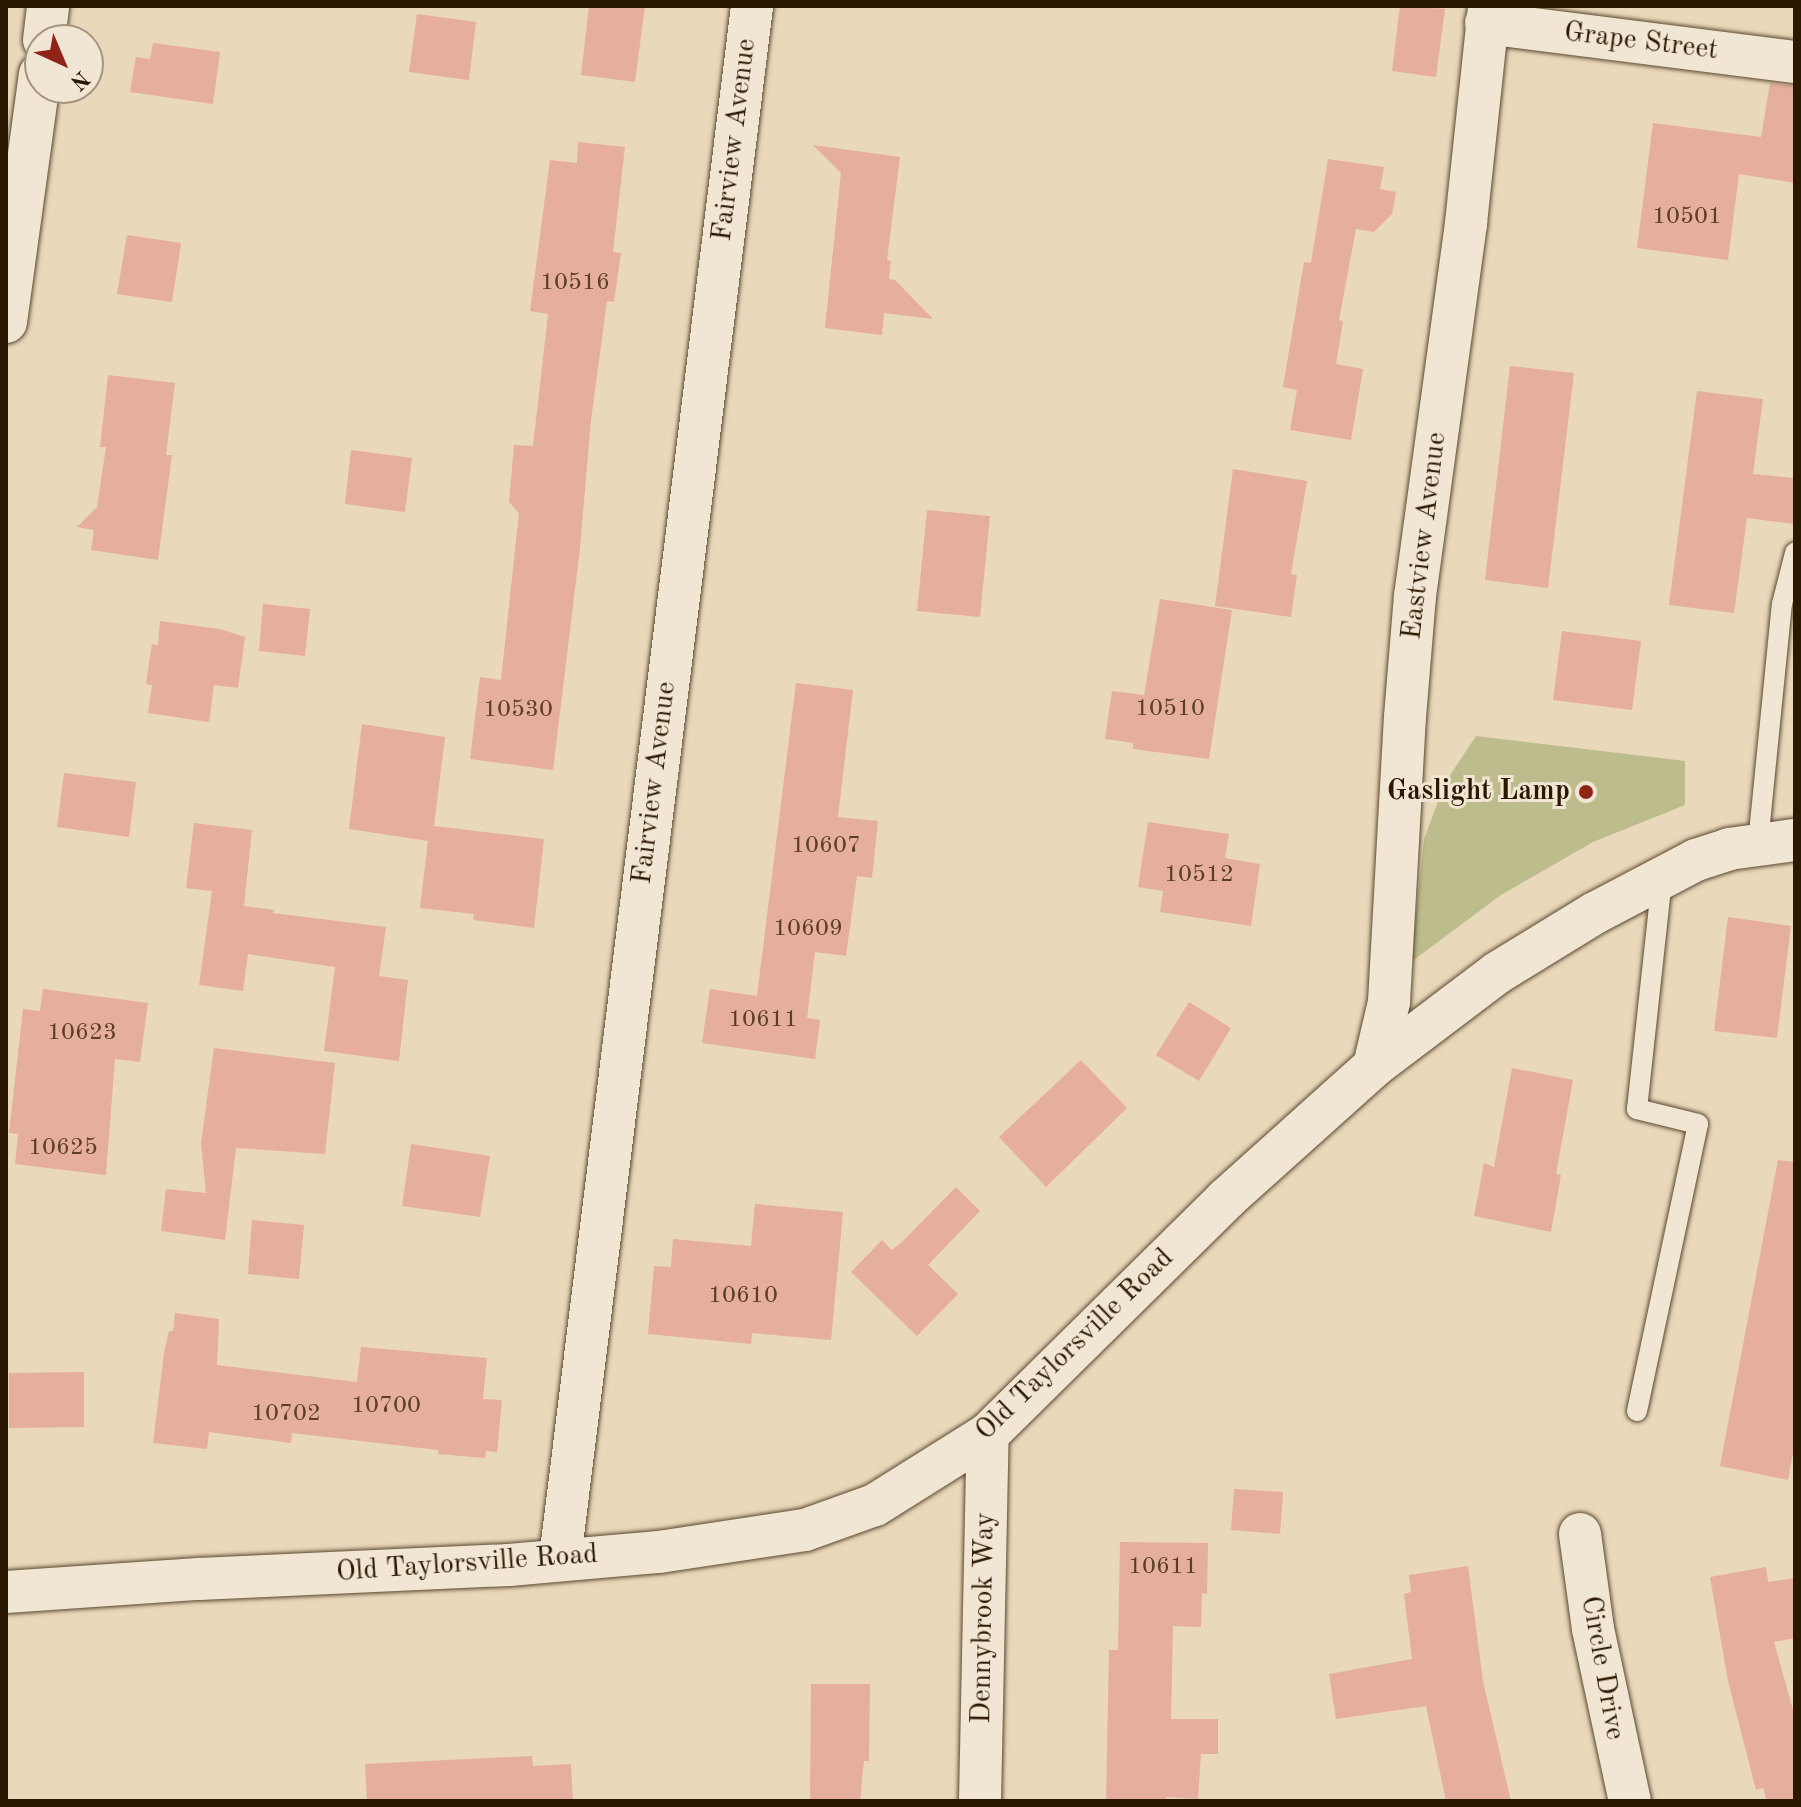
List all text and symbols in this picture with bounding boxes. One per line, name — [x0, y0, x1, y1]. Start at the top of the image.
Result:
street label: Grape Street — [1562, 16, 1720, 68]
north arrow — [24, 24, 104, 104]
street label: Fairview Avenue — [706, 37, 764, 243]
text: N — [66, 66, 93, 94]
house number: 10501 — [1652, 204, 1722, 232]
house number: 10516 — [540, 270, 610, 298]
street label: Eastview Avenue — [1396, 430, 1454, 642]
street label: Fairview Avenue — [626, 680, 684, 886]
house number: 10510 — [1135, 696, 1205, 724]
house number: 10530 — [483, 697, 553, 725]
place label: Gaslight Lamp — [1387, 775, 1570, 809]
marker: Gaslight Lamp — [1577, 783, 1595, 801]
house number: 10607 — [791, 833, 861, 861]
house number: 10512 — [1164, 862, 1234, 890]
house number: 10609 — [773, 916, 843, 944]
house number: 10611 — [728, 1007, 798, 1035]
house number: 10623 — [47, 1020, 117, 1048]
house number: 10625 — [28, 1135, 98, 1163]
street label: Old Taylorsville Road — [969, 1242, 1181, 1448]
house number: 10610 — [708, 1283, 778, 1311]
house number: 10700 — [351, 1393, 421, 1421]
house number: 10702 — [251, 1401, 321, 1429]
street label: Dennybrook Way — [965, 1512, 1003, 1724]
street label: Old Taylorsville Road — [335, 1538, 599, 1590]
house number: 10611 — [1128, 1554, 1198, 1582]
street label: Circle Drive — [1573, 1593, 1631, 1743]

